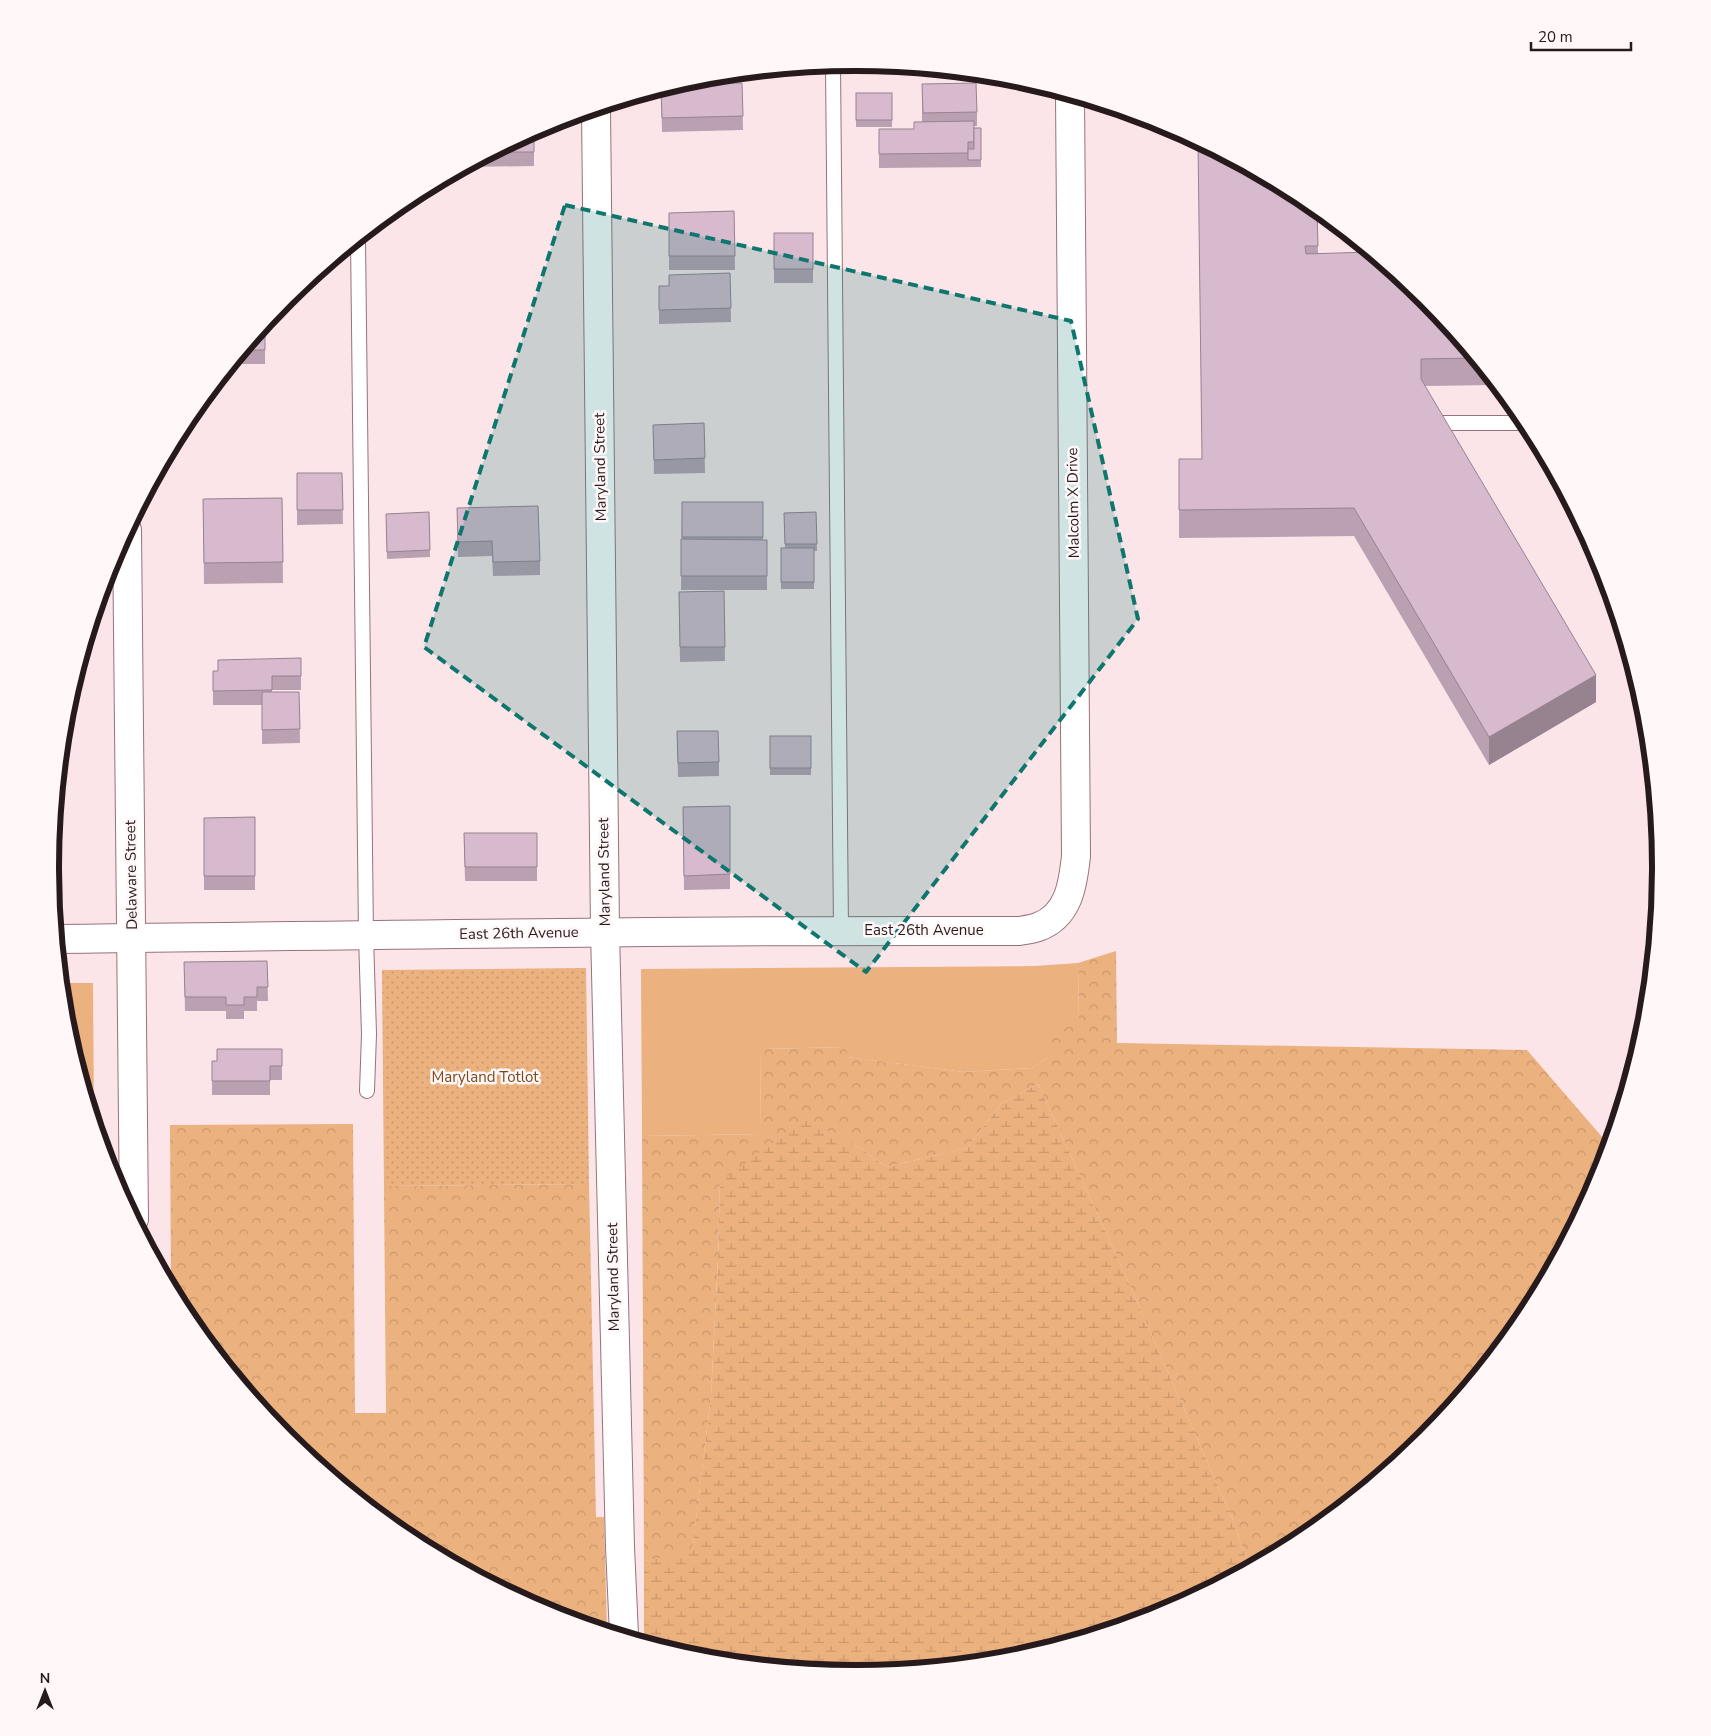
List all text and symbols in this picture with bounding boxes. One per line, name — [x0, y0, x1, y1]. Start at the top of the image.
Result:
scale bar — [1531, 20, 1631, 52]
text: 20 m — [1538, 27, 1573, 47]
street label: Maryland Street — [589, 412, 611, 522]
street label: Malcolm X Drive — [1062, 448, 1084, 558]
street label: Maryland Street — [593, 817, 615, 927]
street label: Delaware Street — [120, 819, 142, 930]
street label: East 26th Avenue — [864, 920, 984, 940]
street label: East 26th Avenue — [459, 922, 579, 944]
park label: Maryland Totlot — [431, 1067, 539, 1087]
street label: Maryland Street — [602, 1222, 624, 1332]
north arrow — [20, 1666, 70, 1716]
text: N — [40, 1669, 50, 1688]

